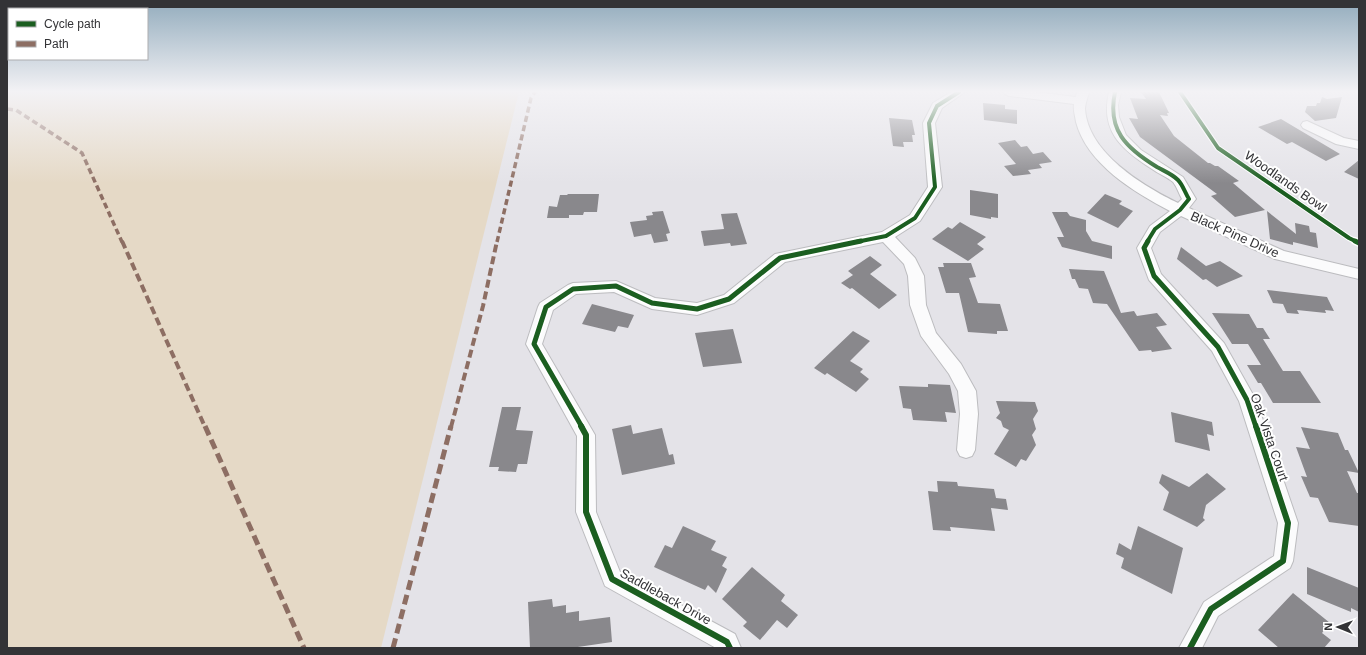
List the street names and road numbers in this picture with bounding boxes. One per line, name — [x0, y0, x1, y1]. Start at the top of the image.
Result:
street label: Woodlands Bowl — [1242, 148, 1330, 215]
street label: Black Pine Drive — [1188, 208, 1281, 261]
street label: Oak Vista Court — [1248, 391, 1292, 483]
street label: Saddleback Drive — [618, 565, 714, 628]

